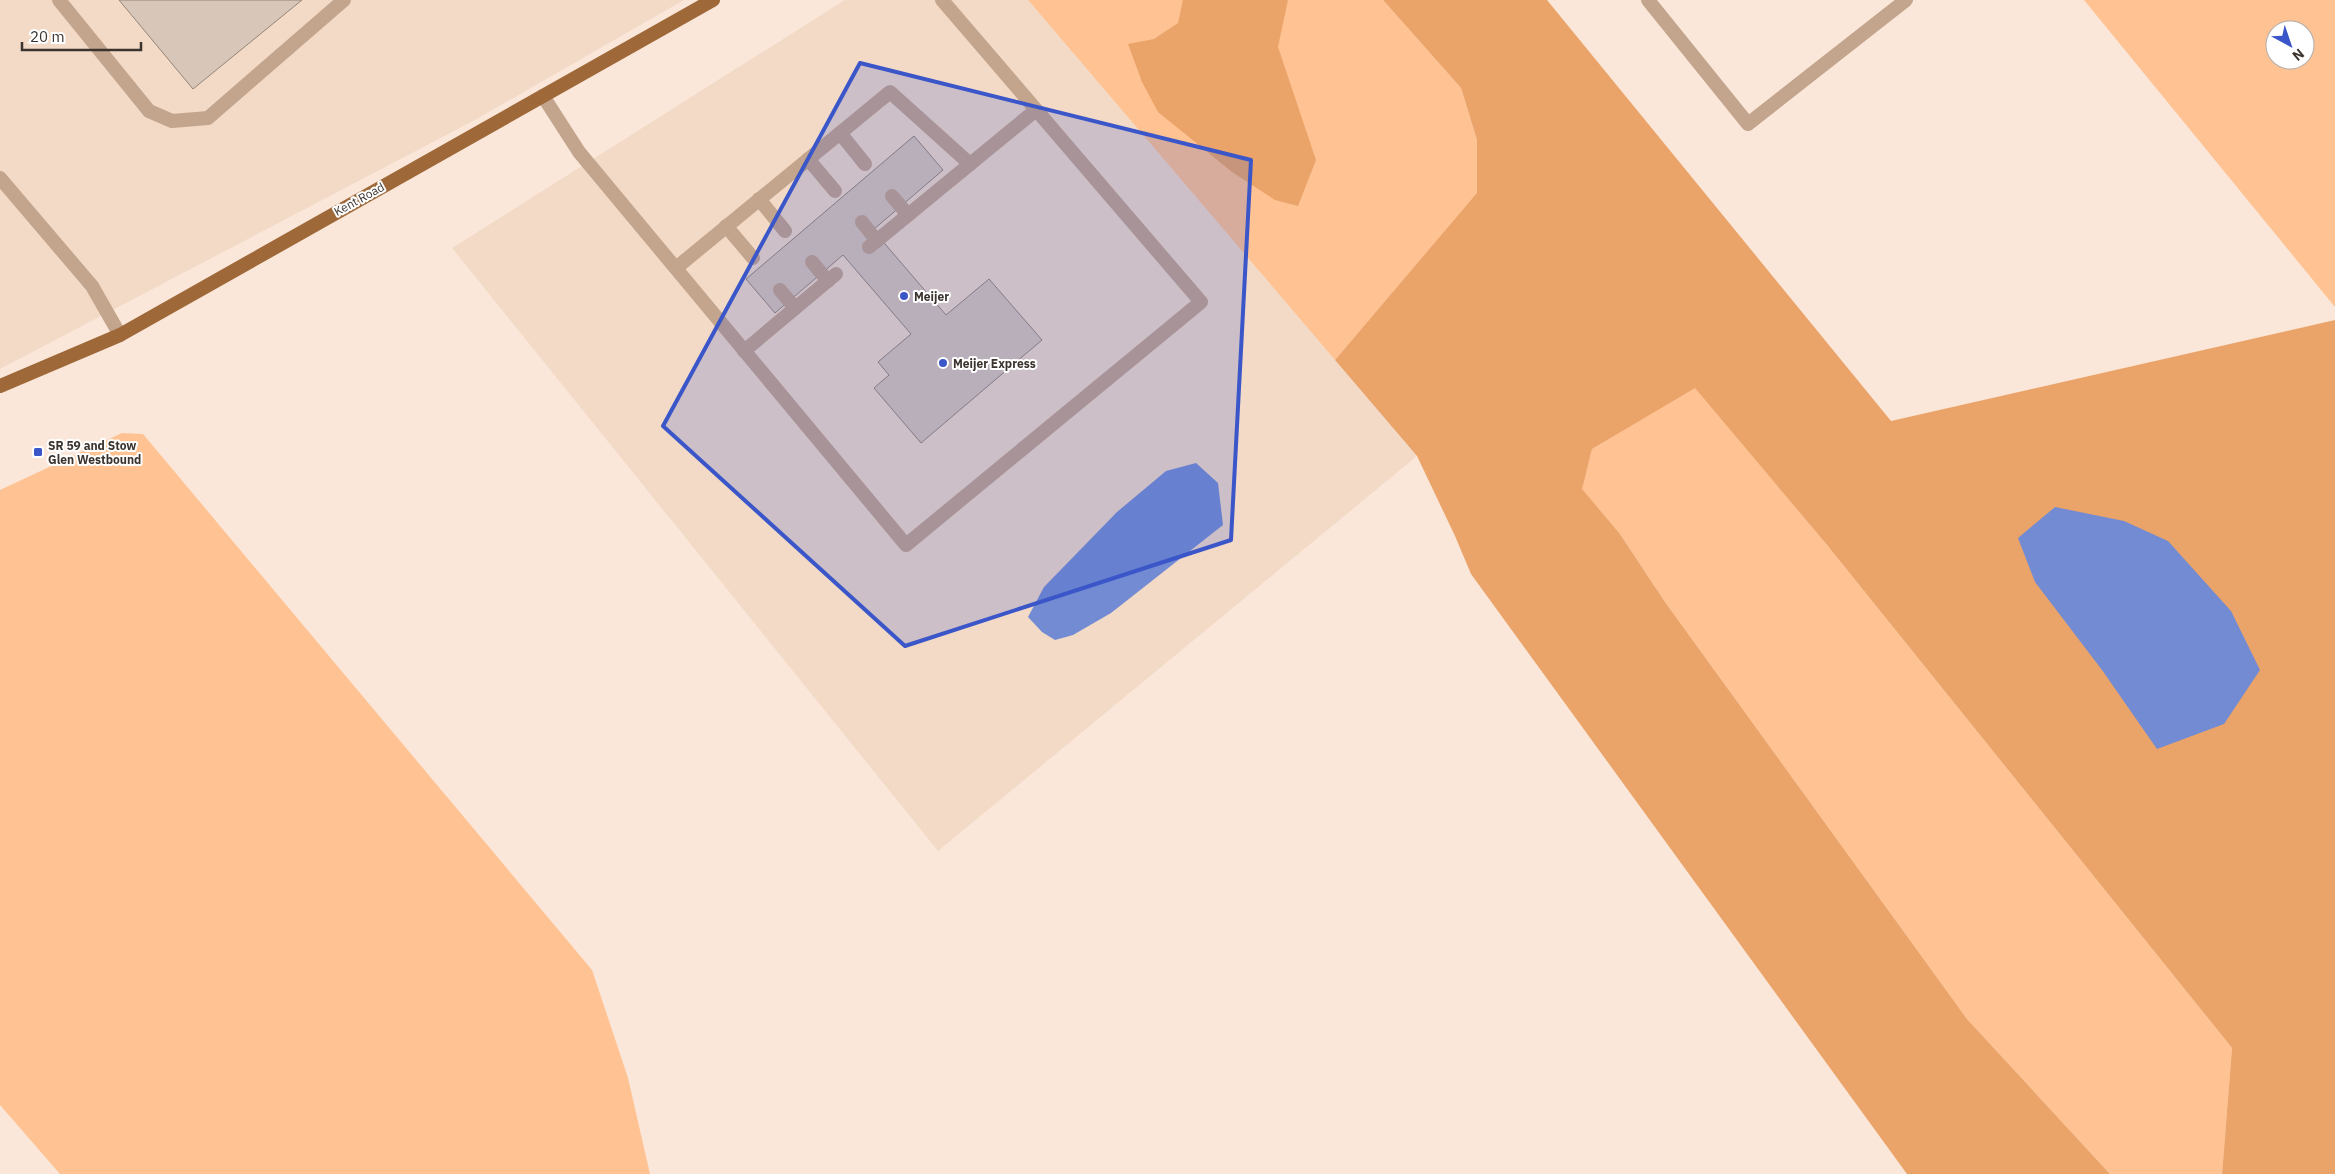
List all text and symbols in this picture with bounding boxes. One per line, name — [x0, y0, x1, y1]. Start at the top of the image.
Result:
scale bar — [22, 20, 141, 52]
north arrow — [2265, 20, 2315, 70]
text: 20 m — [30, 27, 65, 46]
text: N — [2289, 45, 2308, 65]
street label: Kent Road — [331, 179, 387, 219]
place label: Meijer — [914, 289, 949, 304]
marker: Meijer — [898, 290, 910, 302]
place label: Meijer Express — [953, 356, 1036, 371]
marker: Meijer Express — [937, 357, 949, 369]
place label: SR 59 and Stow Glen Westbound — [48, 438, 141, 467]
marker: SR 59 and Stow Glen Westbound — [32, 446, 44, 458]

